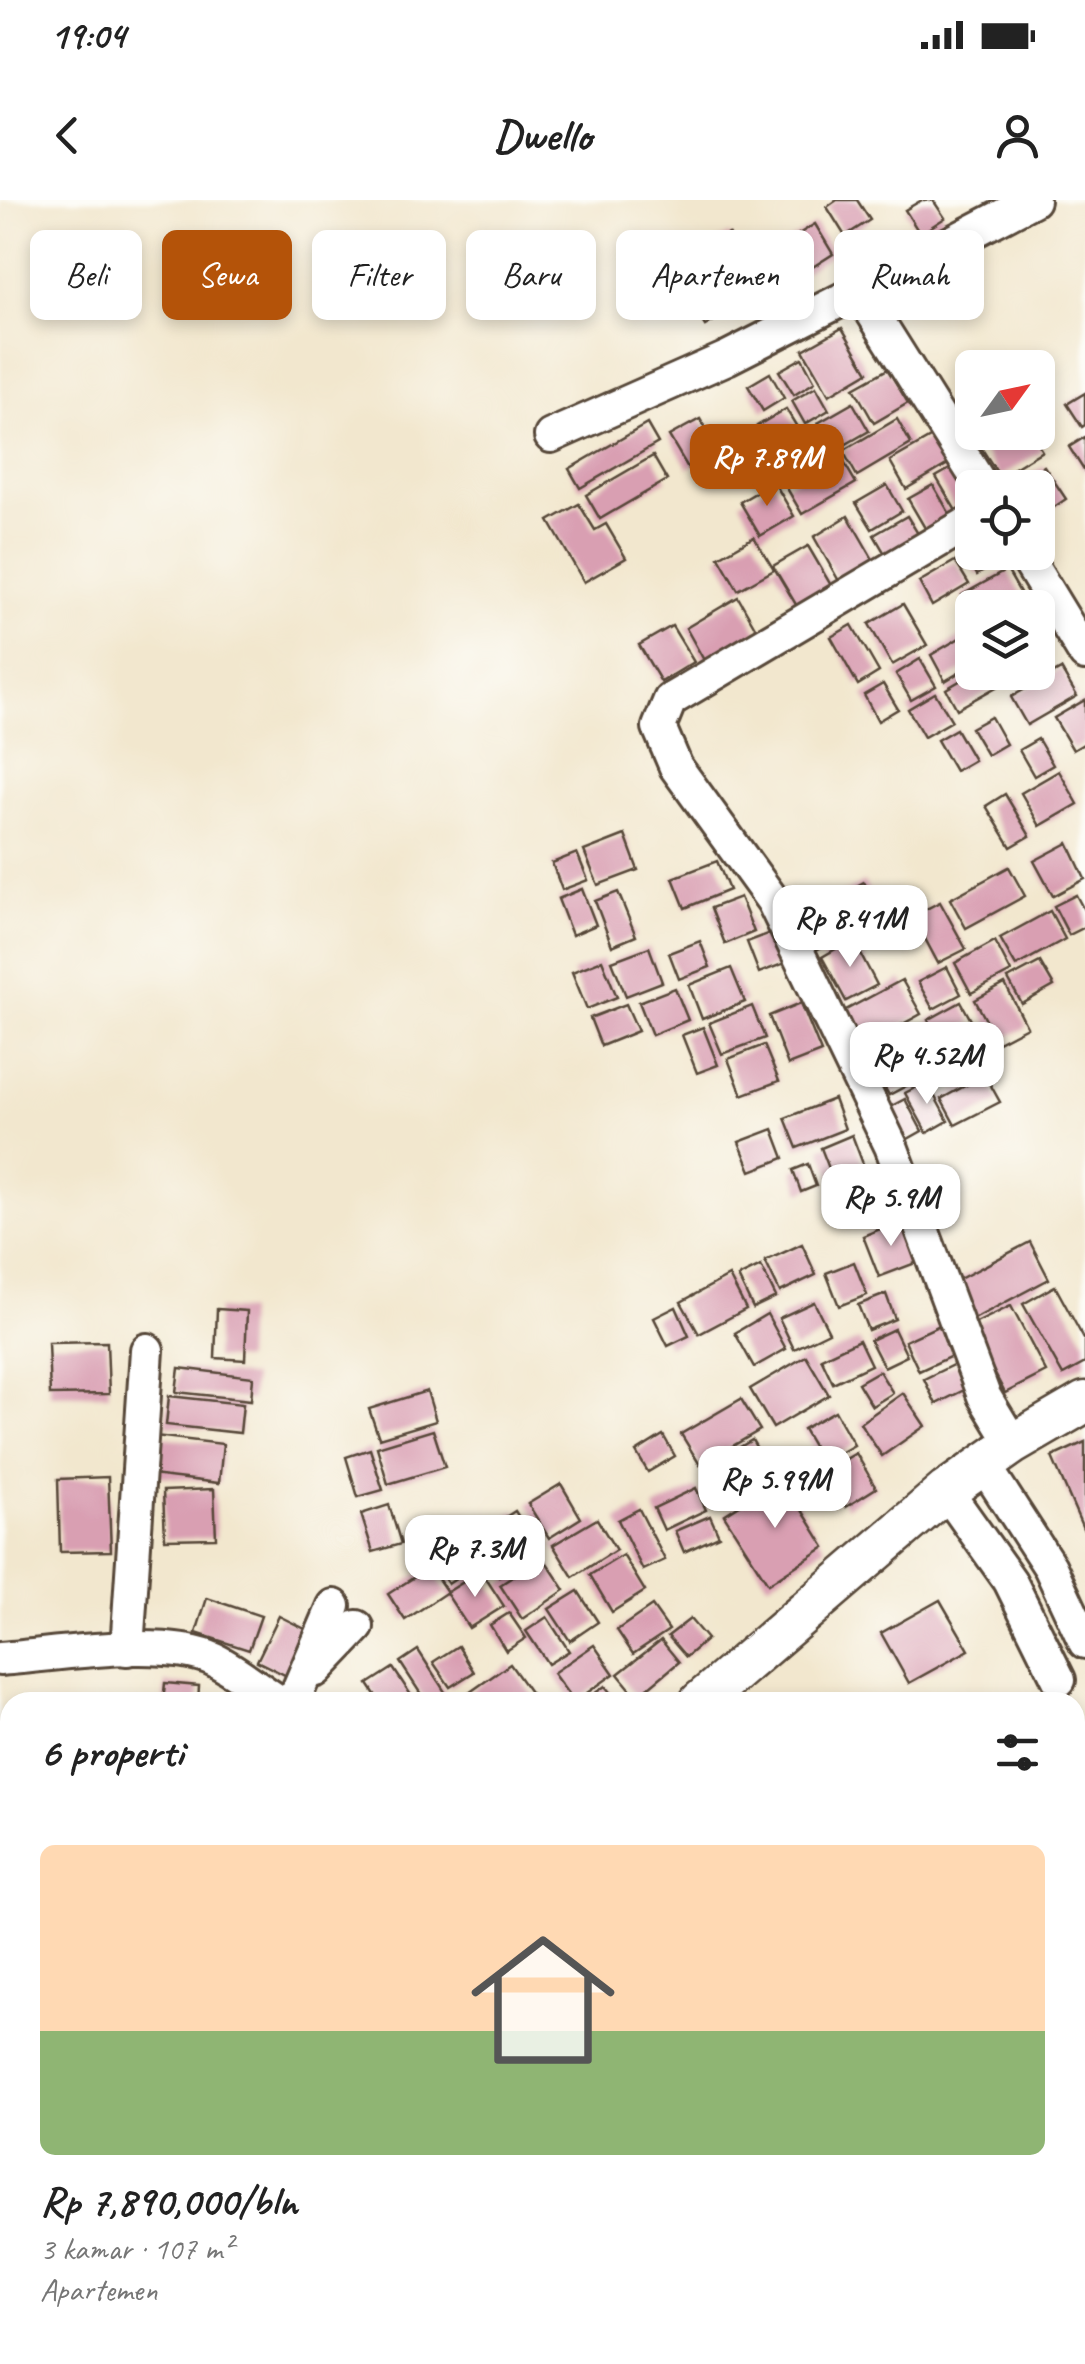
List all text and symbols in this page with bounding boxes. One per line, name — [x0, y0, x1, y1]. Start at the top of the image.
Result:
text: 19:04 — [50, 12, 125, 59]
text: Dwello — [494, 107, 591, 164]
icon: back — [40, 108, 95, 163]
icon: person — [990, 108, 1045, 163]
chip: Beli — [30, 230, 142, 320]
chip: Sewa — [162, 230, 292, 320]
chip: Filter — [312, 230, 446, 320]
chip: Baru — [466, 230, 596, 320]
chip: Apartemen — [616, 230, 814, 320]
chip: Rumah — [834, 230, 984, 320]
north arrow — [955, 350, 1055, 450]
map controls — [955, 350, 1055, 690]
pin: Rp 7.89M — [664, 424, 870, 509]
text: Rp 7.89M — [712, 436, 822, 477]
button: locate — [955, 470, 1055, 570]
button: layers — [955, 590, 1055, 690]
pin: Rp 8.41M — [747, 885, 953, 970]
text: Rp 8.41M — [795, 897, 905, 938]
pin: Rp 4.52M — [824, 1022, 1030, 1107]
text: Rp 4.52M — [872, 1034, 982, 1075]
pin: Rp 5.9M — [799, 1164, 983, 1249]
text: Rp 5.9M — [843, 1176, 939, 1217]
pin: Rp 5.99M — [672, 1446, 878, 1531]
text: Rp 5.99M — [720, 1458, 830, 1499]
pin: Rp 7.3M — [383, 1515, 567, 1600]
text: Rp 7.3M — [427, 1527, 523, 1568]
icon: filters — [990, 1725, 1045, 1780]
text: 6 properti — [40, 1726, 183, 1779]
icon: home — [453, 1910, 633, 2090]
text: Rp 7,890,000/bln — [40, 2175, 297, 2228]
text: 3 kamar · 107 m² — [40, 2228, 232, 2269]
text: Apartemen — [40, 2269, 157, 2310]

